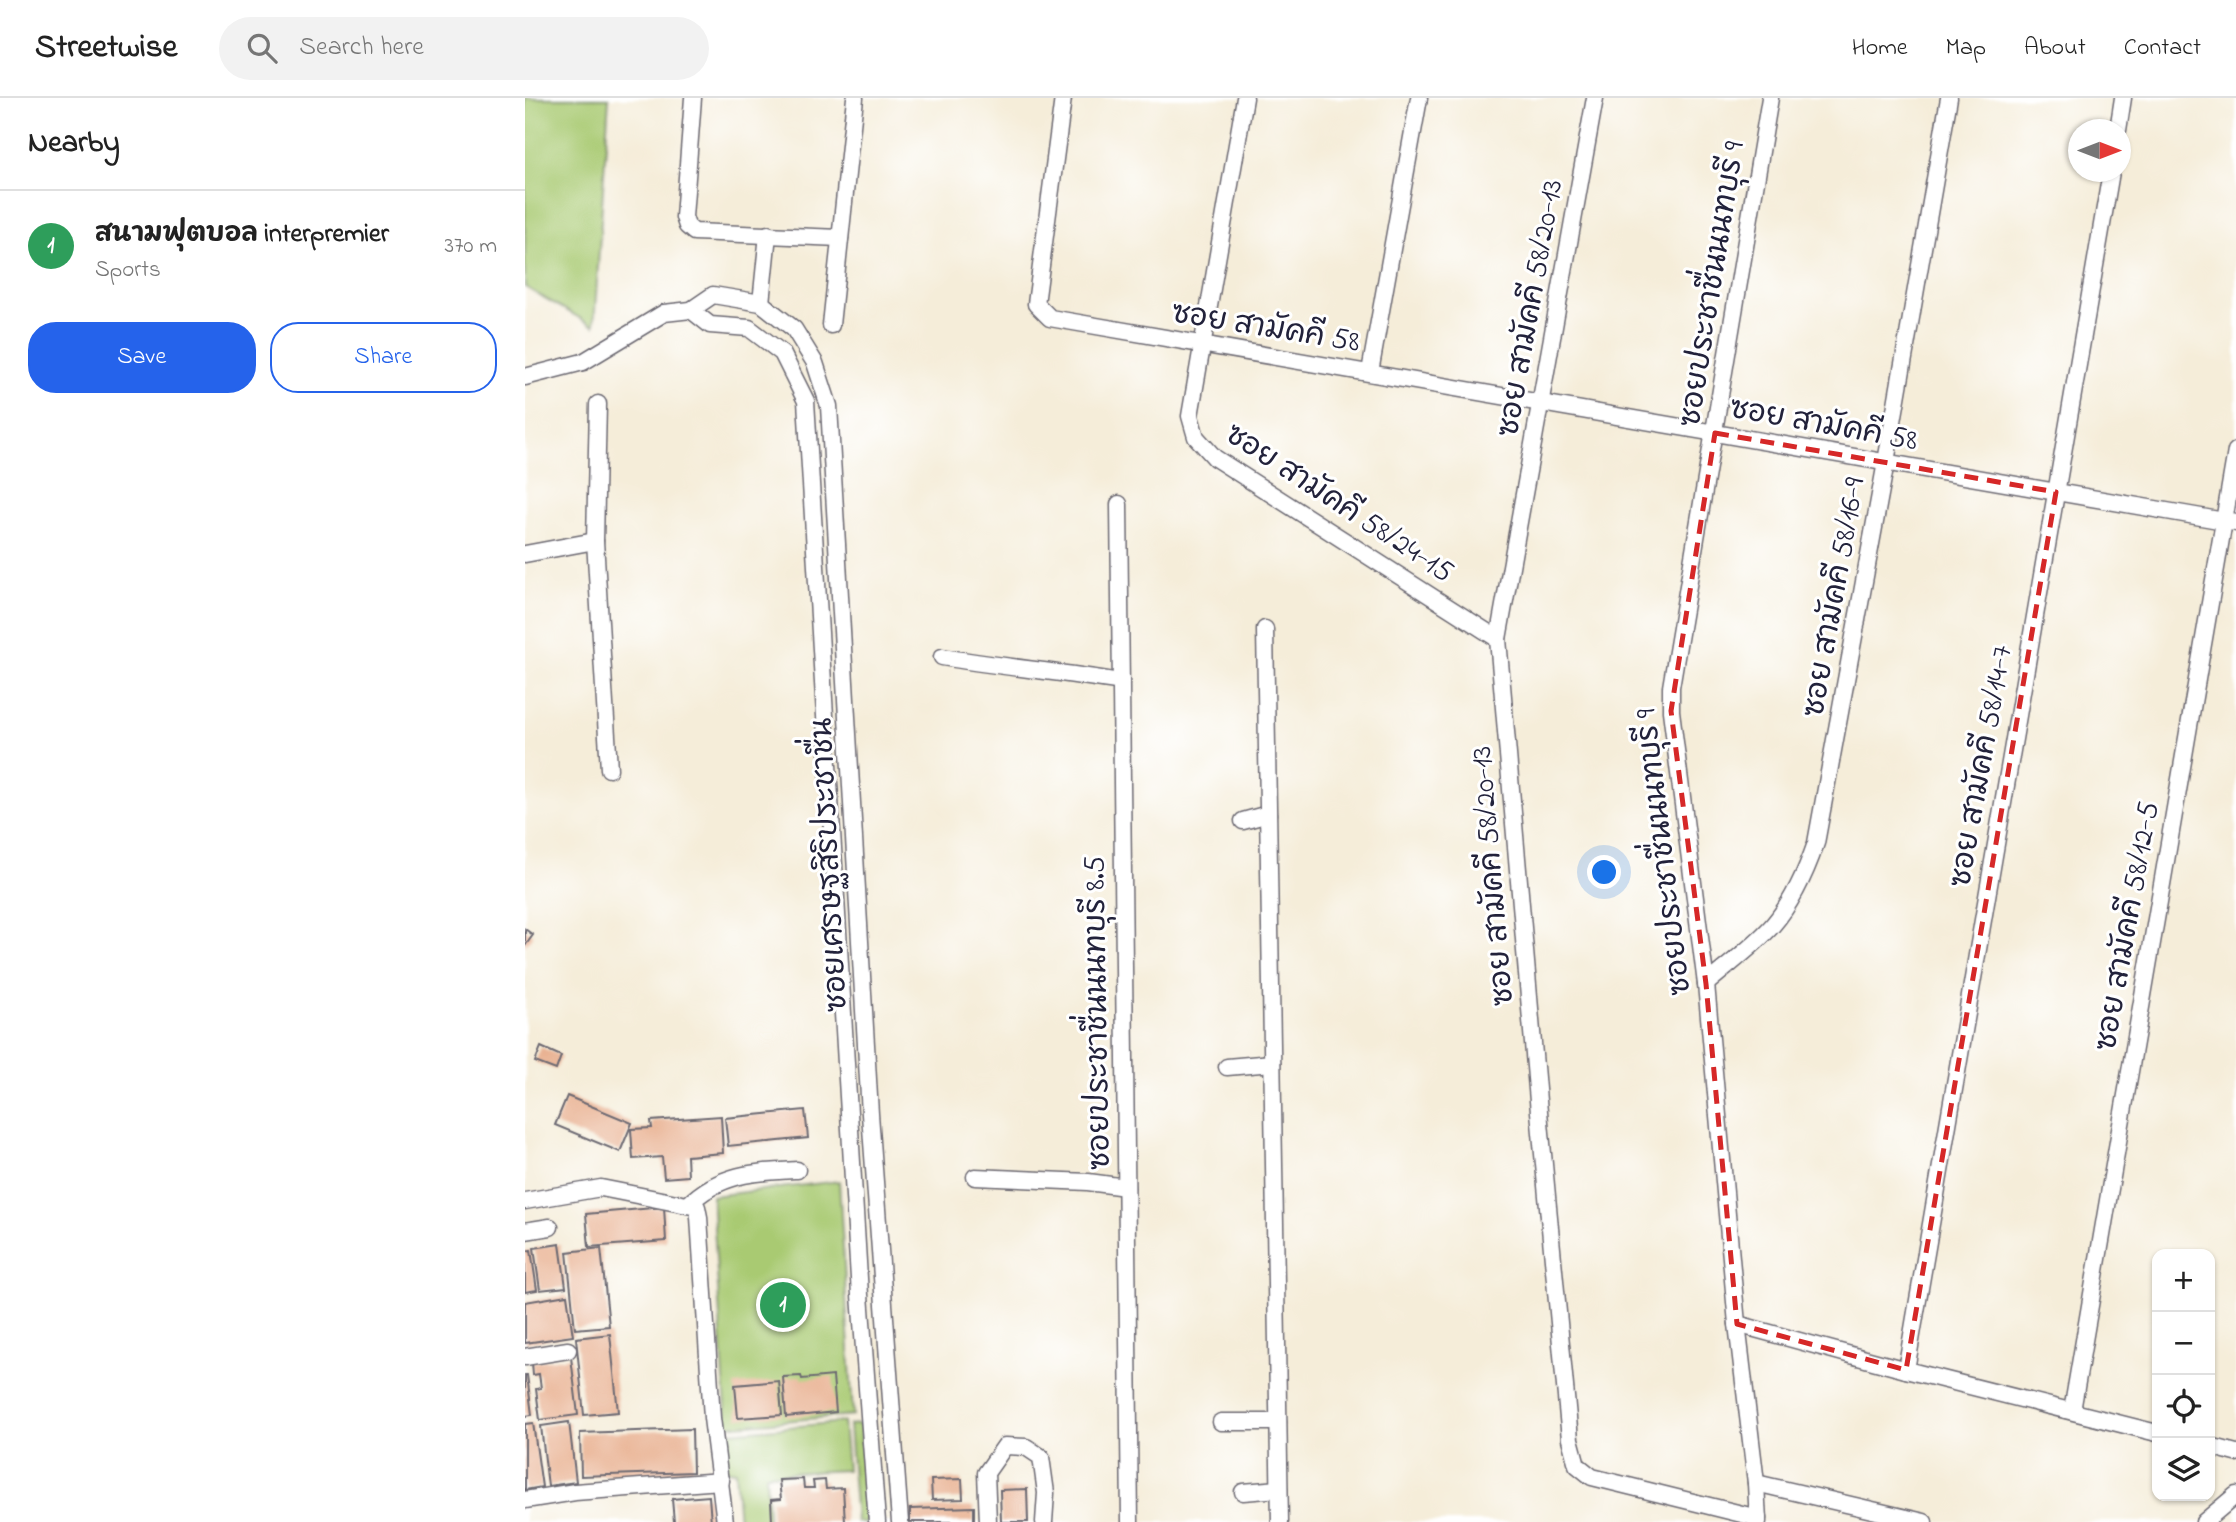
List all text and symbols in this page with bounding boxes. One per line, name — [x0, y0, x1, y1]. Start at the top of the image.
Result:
search box — [219, 17, 709, 80]
text: Streetwise — [35, 24, 177, 72]
icon: search — [243, 29, 281, 67]
text: Search here — [299, 29, 424, 67]
text: Home — [1852, 31, 1908, 66]
text: Map — [1946, 31, 1986, 66]
text: About — [2024, 31, 2086, 66]
text: Contact — [2124, 31, 2201, 66]
north arrow — [2068, 119, 2131, 182]
text: Nearby — [28, 122, 120, 166]
street label: ซอยประชาชื่นนนทบุรี 9 — [1660, 137, 1758, 430]
street label: ซอย สามัคคี 58/20-13 — [1488, 176, 1576, 441]
text: สนามฟุตบอล interpremier — [95, 216, 389, 254]
text: 1 — [47, 230, 55, 263]
text: 370 m — [444, 230, 497, 263]
text: Sports — [95, 254, 161, 287]
street label: ซอย สามัคคี 58 — [1168, 292, 1363, 366]
button: Save — [28, 322, 256, 393]
button: Share — [270, 322, 497, 393]
street label: ซอย สามัคคี 58 — [1726, 388, 1921, 464]
street label: ซอย สามัคคี 58/24-15 — [1215, 414, 1461, 595]
street label: ซอย สามัคคี 58/16-9 — [1793, 474, 1879, 721]
street label: ซอย สามัคคี 58/14-7 — [1940, 642, 2026, 891]
street label: ซอยประชาชื่นนนทบุรี 9 — [1616, 706, 1704, 999]
street label: ซอยเศรษฐสิริประชาชื่น — [791, 717, 861, 1013]
street label: ซอย สามัคคี 58/20-13 — [1461, 744, 1527, 1007]
street label: ซอย สามัคคี 58/12-5 — [2085, 798, 2173, 1055]
your location — [1587, 855, 1621, 889]
street label: ซอยประชาชื่นนนทบุรี 8.5 — [1064, 856, 1124, 1170]
map controls — [2152, 1249, 2215, 1501]
button: + — [2152, 1249, 2215, 1312]
pin: 1 — [760, 1279, 806, 1331]
button: − — [2152, 1312, 2215, 1375]
button: locate — [2152, 1375, 2215, 1438]
button: layers — [2152, 1438, 2215, 1501]

